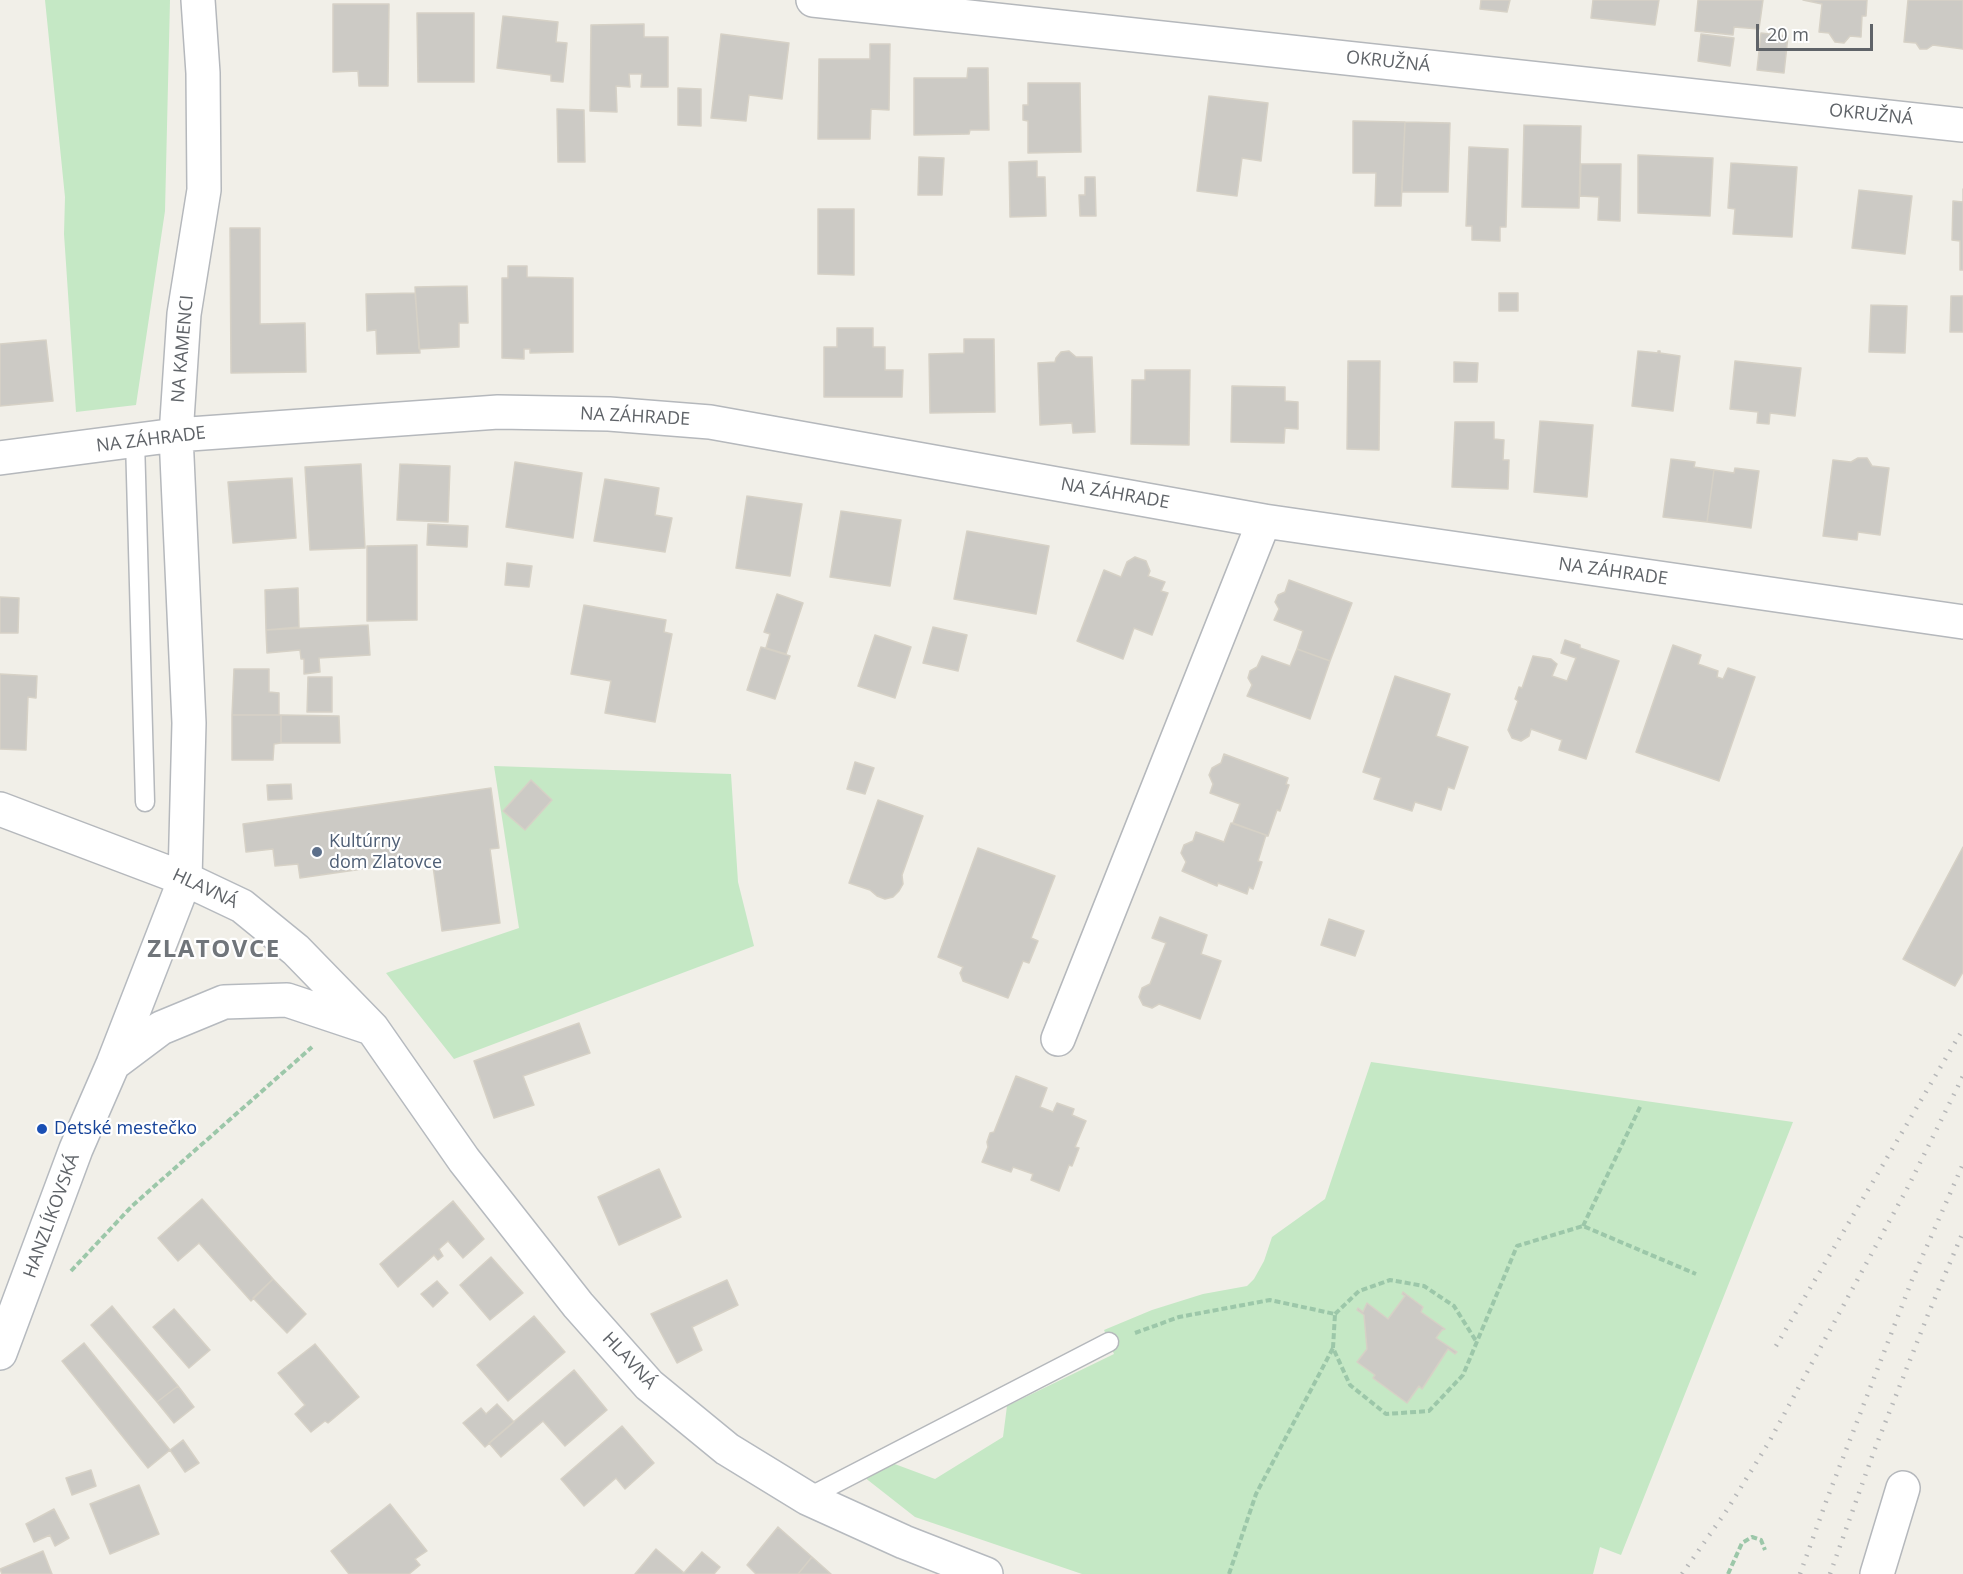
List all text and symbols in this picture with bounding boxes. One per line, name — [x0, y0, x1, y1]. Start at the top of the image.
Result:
scale bar — [1759, 12, 1876, 50]
text: 20 m — [1767, 22, 1809, 46]
street label: OKRUŽNÁ — [1345, 47, 1431, 77]
street label: OKRUŽNÁ — [1828, 100, 1914, 130]
street label: NA KAMENCI — [168, 294, 198, 404]
street label: NA ZÁHRADE — [579, 403, 691, 431]
street label: NA ZÁHRADE — [95, 423, 207, 457]
street label: NA ZÁHRADE — [1059, 474, 1171, 514]
street label: NA ZÁHRADE — [1557, 554, 1669, 590]
place label: Kultúrny dom Zlatovce — [329, 831, 442, 874]
marker: Kultúrny dom Zlatovce — [310, 845, 324, 859]
street label: HLAVNÁ — [169, 864, 241, 914]
district label: ZLATOVCE — [147, 936, 281, 964]
place label: Detské mestečko — [54, 1118, 197, 1140]
marker: Detské mestečko — [35, 1122, 49, 1136]
street label: HANZLÍKOVSKÁ — [19, 1151, 85, 1281]
street label: HLAVNÁ — [597, 1328, 661, 1394]

